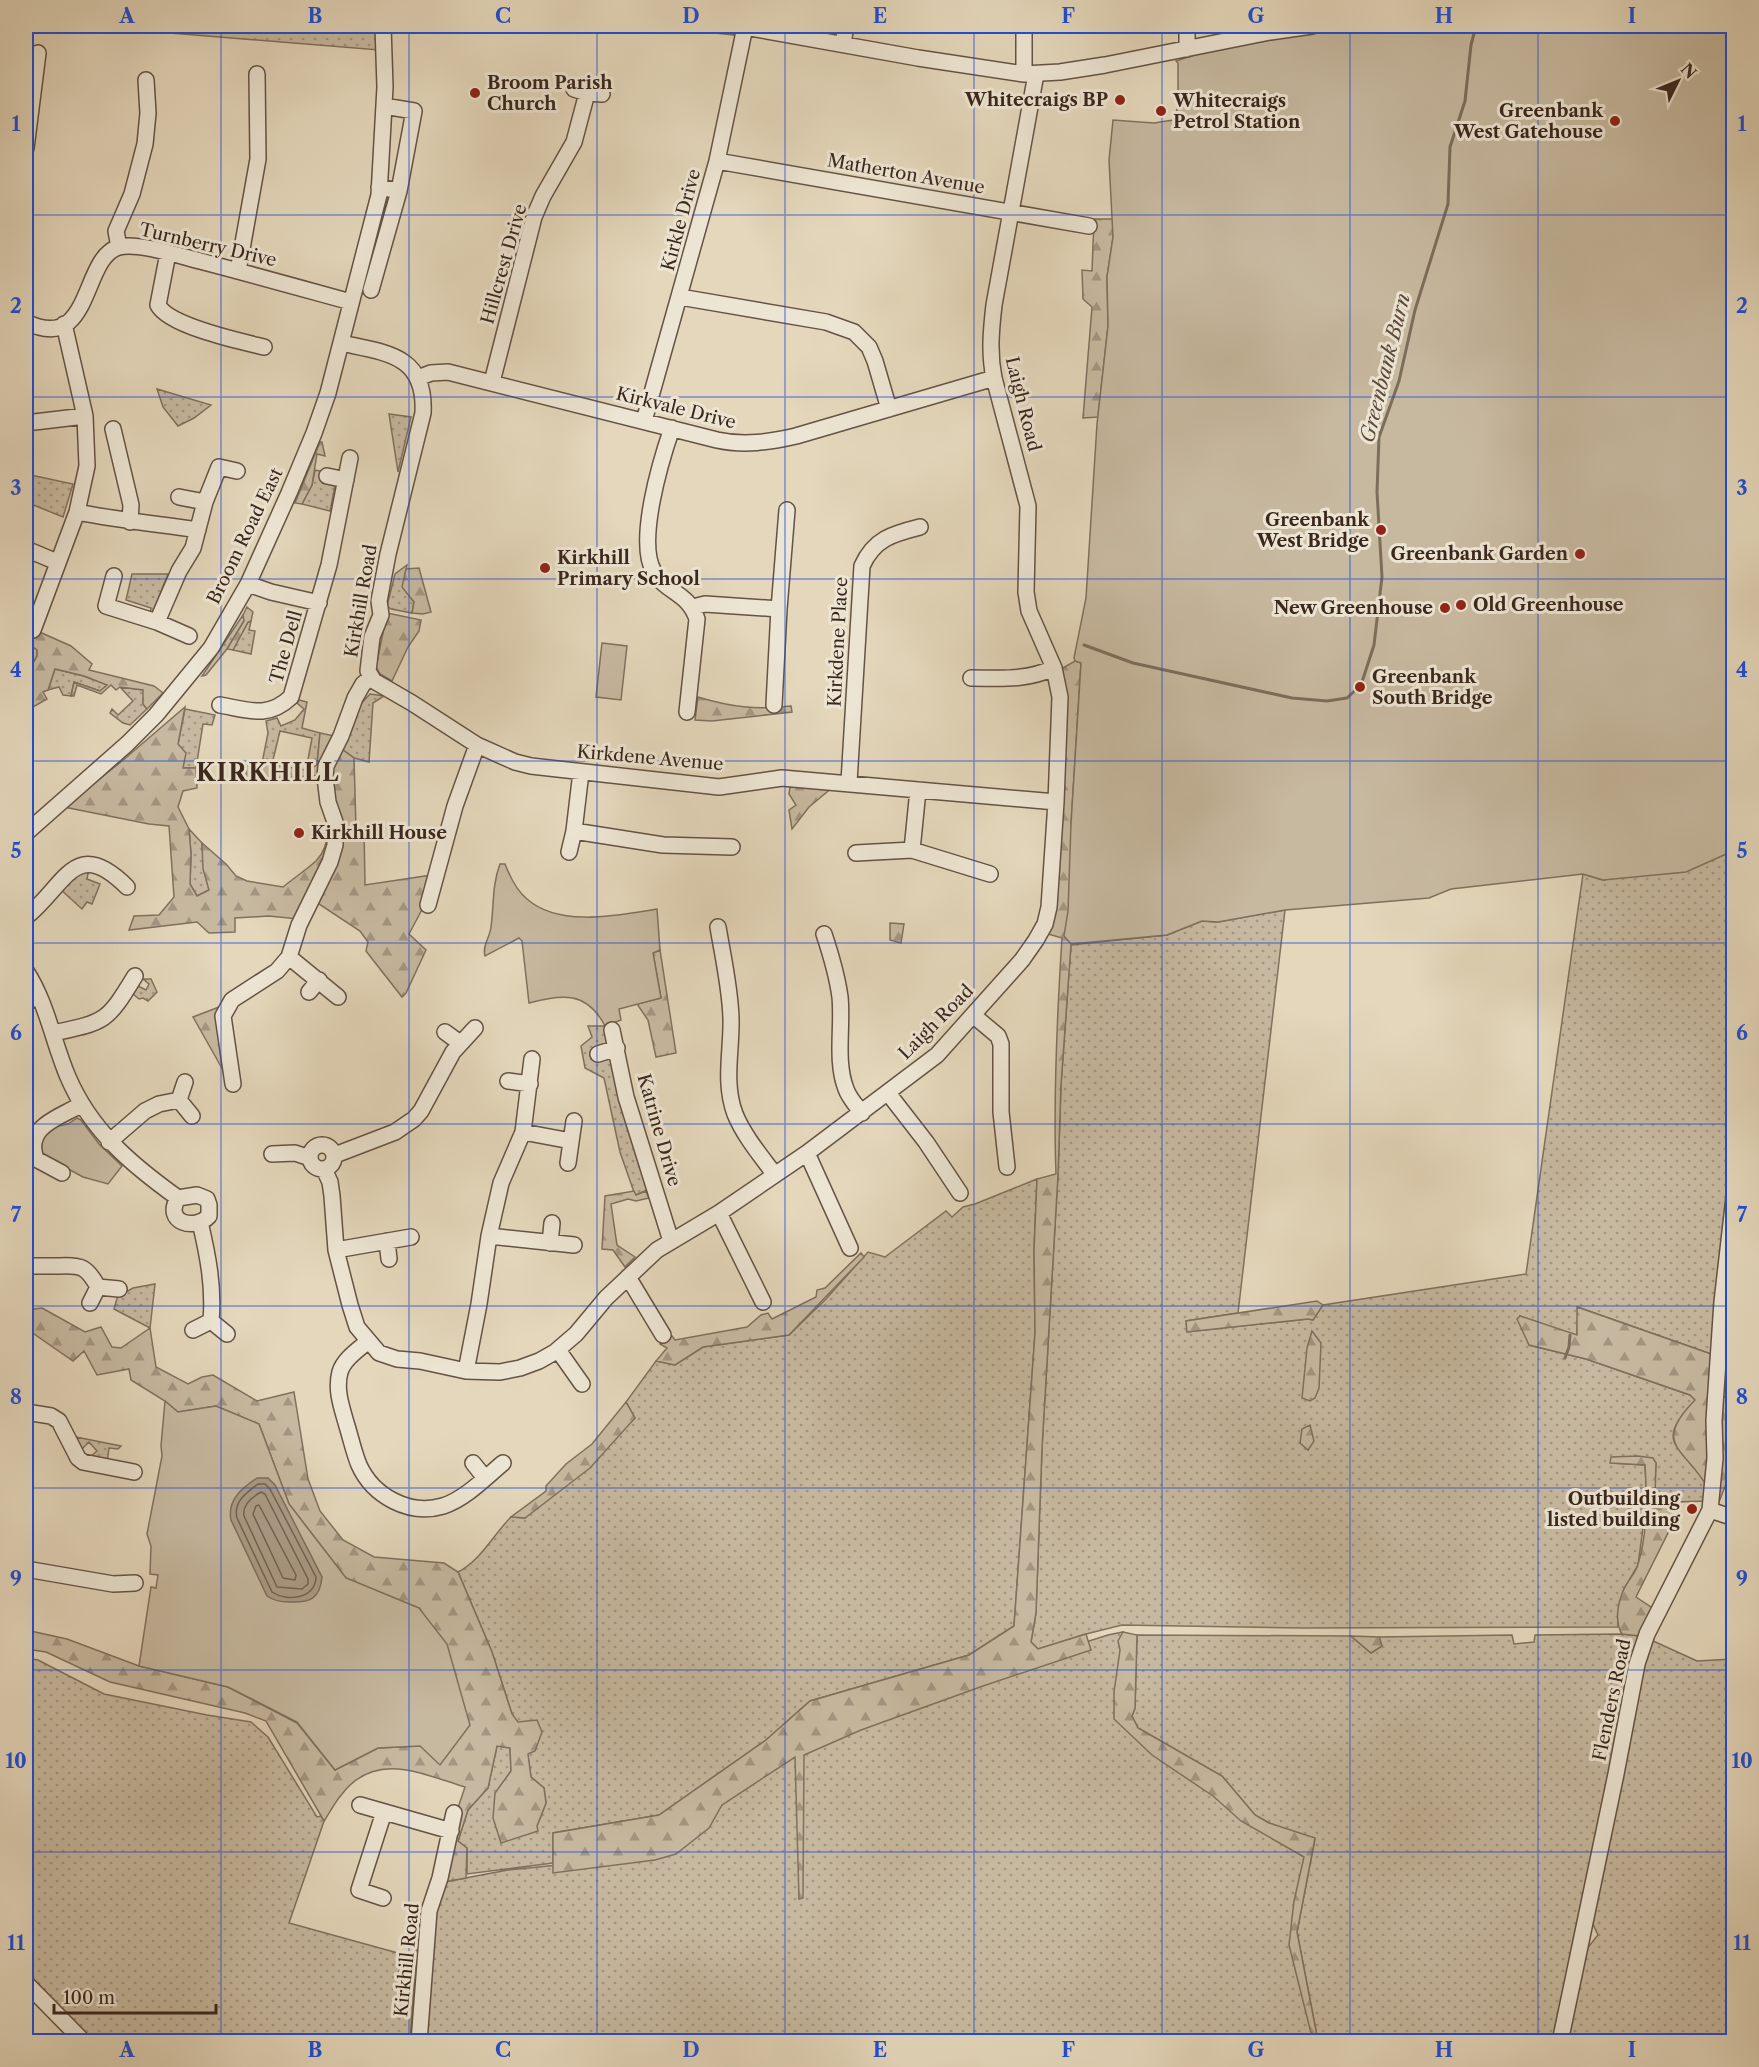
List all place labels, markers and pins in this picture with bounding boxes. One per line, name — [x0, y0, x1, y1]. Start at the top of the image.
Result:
place label: Broom Parish Church — [487, 72, 613, 115]
marker: Broom Parish Church — [468, 86, 482, 100]
place label: Whitecraigs BP — [964, 89, 1108, 111]
place label: Whitecraigs Petrol Station — [1172, 90, 1301, 133]
marker: Whitecraigs BP — [1113, 93, 1127, 107]
place label: Greenbank West Gatehouse — [1453, 100, 1604, 143]
marker: Whitecraigs Petrol Station — [1154, 104, 1168, 118]
marker: Greenbank West Gatehouse — [1608, 114, 1622, 128]
place label: Greenbank West Bridge — [1256, 509, 1370, 552]
marker: Greenbank West Bridge — [1374, 523, 1388, 537]
place label: Greenbank Garden — [1390, 543, 1569, 565]
place label: Kirkhill Primary School — [557, 547, 700, 590]
marker: Greenbank Garden — [1573, 547, 1587, 561]
marker: Kirkhill Primary School — [538, 561, 552, 575]
place label: Old Greenhouse — [1473, 594, 1624, 616]
place label: New Greenhouse — [1274, 597, 1433, 619]
marker: Old Greenhouse — [1454, 598, 1468, 612]
marker: New Greenhouse — [1438, 601, 1452, 615]
place label: Greenbank South Bridge — [1372, 666, 1493, 709]
marker: Greenbank South Bridge — [1353, 680, 1367, 694]
place label: Kirkhill House — [311, 822, 447, 844]
marker: Kirkhill House — [292, 826, 306, 840]
place label: Outbuilding listed building — [1547, 1488, 1681, 1531]
marker: Outbuilding listed building — [1685, 1502, 1699, 1516]

